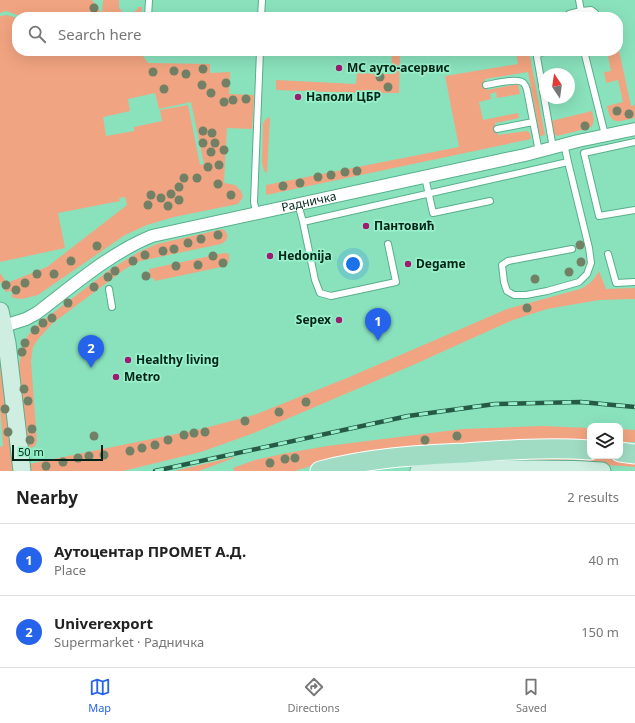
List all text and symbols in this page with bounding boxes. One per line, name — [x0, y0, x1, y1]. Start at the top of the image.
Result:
search box — [12, 12, 623, 56]
icon: search — [26, 23, 48, 45]
text: Search here — [58, 24, 141, 44]
place label: МС ауто-асервис — [347, 59, 450, 76]
marker: МС ауто-асервис — [334, 63, 344, 73]
north arrow — [539, 68, 575, 104]
place label: Наполи ЦБР — [306, 88, 381, 105]
marker: Наполи ЦБР — [293, 92, 303, 102]
street label: Радничка — [280, 187, 338, 216]
place label: Пантовић — [374, 217, 435, 234]
marker: Пантовић — [361, 221, 371, 231]
place label: Hedonija — [278, 247, 332, 264]
marker: Hedonija — [265, 251, 275, 261]
your location — [343, 254, 363, 274]
place label: Degame — [416, 255, 466, 272]
marker: Degame — [403, 259, 413, 269]
pin: 1 — [365, 308, 391, 341]
place label: Sepex — [296, 311, 331, 328]
marker: Sepex — [334, 315, 344, 325]
pin: 2 — [78, 335, 104, 368]
place label: Healthy living — [136, 351, 219, 368]
marker: Healthy living — [123, 355, 133, 365]
place label: Metro — [124, 368, 160, 385]
marker: Metro — [111, 372, 121, 382]
map controls — [587, 423, 623, 459]
button: layers — [587, 423, 623, 459]
scale bar — [12, 443, 103, 462]
text: 50 m — [18, 444, 44, 459]
text: Nearby — [16, 486, 78, 509]
text: 2 results — [567, 488, 619, 506]
text: Аутоцентар ПРОМЕТ А.Д. — [54, 541, 246, 561]
text: 1 — [25, 551, 33, 569]
text: 40 m — [589, 551, 619, 569]
text: Place — [54, 561, 86, 579]
text: Univerexport — [54, 613, 153, 633]
text: 2 — [25, 623, 33, 641]
text: 150 m — [581, 623, 619, 641]
text: Supermarket · Радничка — [54, 633, 204, 651]
tab: Map — [88, 676, 111, 715]
tab: Directions — [287, 676, 340, 715]
tab: Saved — [516, 676, 547, 715]

